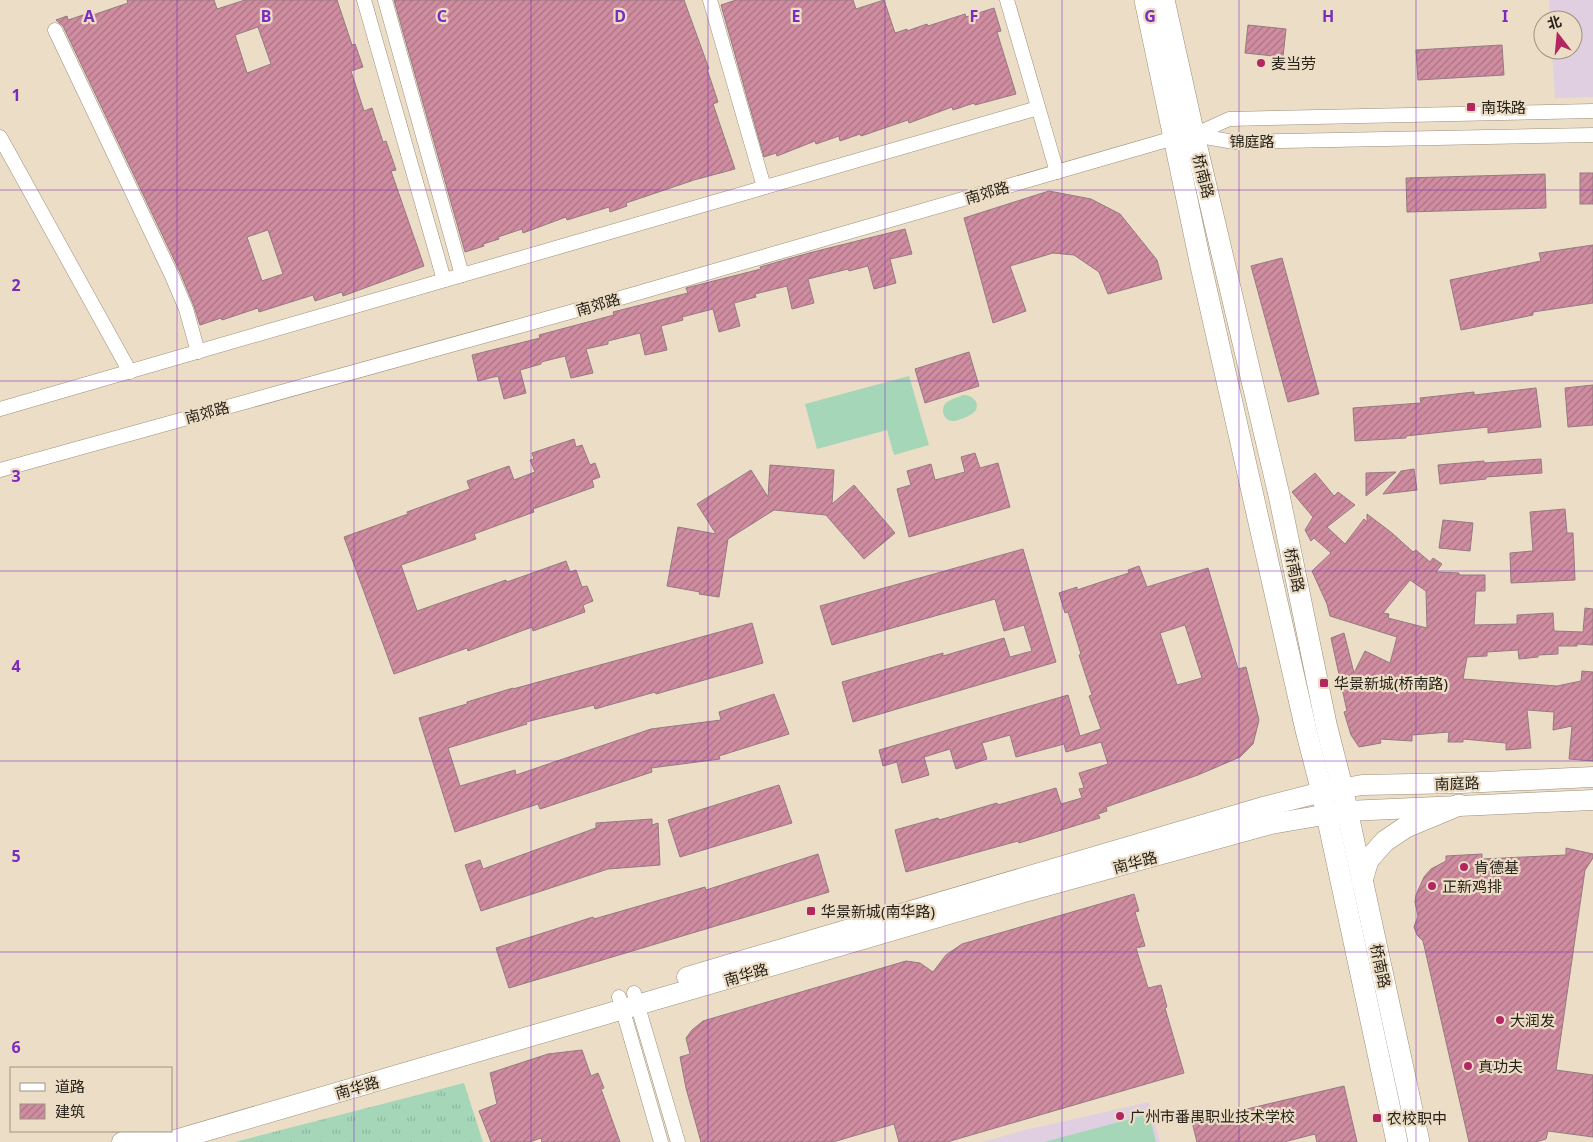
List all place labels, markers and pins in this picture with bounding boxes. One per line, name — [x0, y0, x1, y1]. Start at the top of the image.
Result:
place label: 麦当劳 — [1271, 53, 1316, 73]
marker: 麦当劳 — [1255, 57, 1267, 69]
place label: 南珠路 — [1481, 97, 1526, 117]
marker: 南珠路 — [1465, 101, 1477, 113]
place label: 华景新城(桥南路) — [1334, 673, 1448, 693]
marker: 华景新城(桥南路) — [1318, 677, 1330, 689]
place label: 肯德基 — [1474, 857, 1519, 877]
marker: 肯德基 — [1458, 861, 1470, 873]
place label: 正新鸡排 — [1442, 876, 1502, 896]
marker: 正新鸡排 — [1426, 880, 1438, 892]
place label: 华景新城(南华路) — [821, 901, 935, 921]
marker: 华景新城(南华路) — [805, 905, 817, 917]
place label: 大润发 — [1510, 1010, 1555, 1030]
marker: 大润发 — [1494, 1014, 1506, 1026]
place label: 真功夫 — [1478, 1056, 1523, 1076]
marker: 真功夫 — [1462, 1060, 1474, 1072]
place label: 广州市番禺职业技术学校 — [1130, 1106, 1295, 1126]
place label: 农校职中 — [1387, 1108, 1447, 1128]
marker: 广州市番禺职业技术学校 — [1114, 1110, 1126, 1122]
marker: 农校职中 — [1371, 1112, 1383, 1124]

